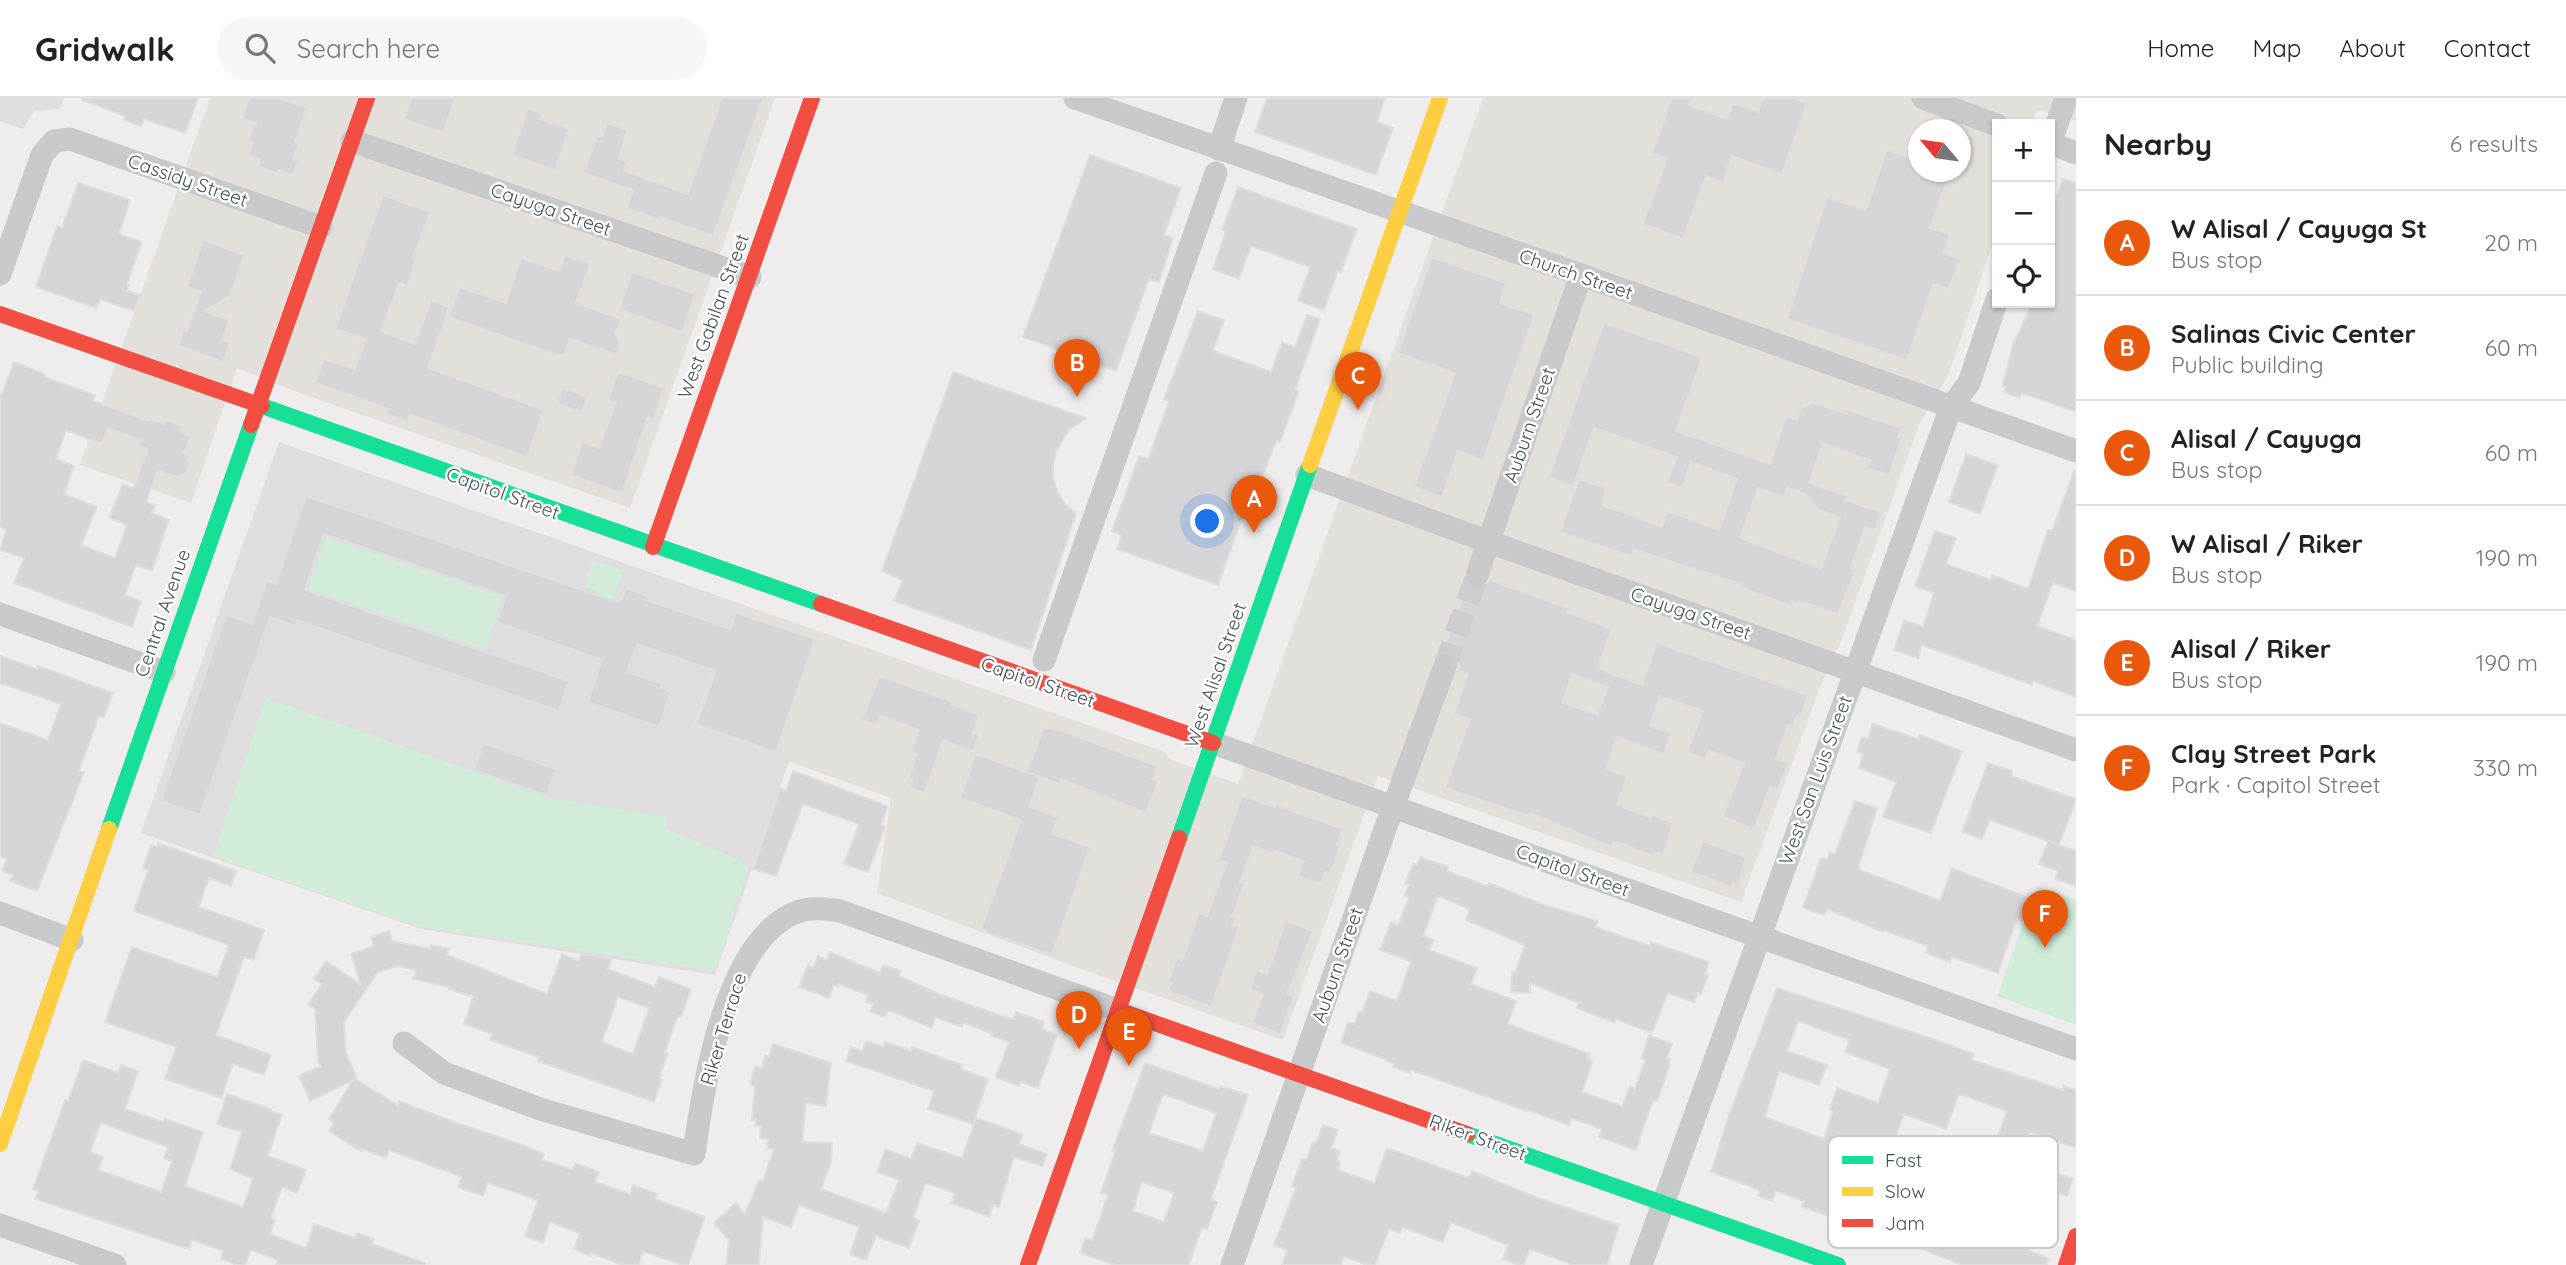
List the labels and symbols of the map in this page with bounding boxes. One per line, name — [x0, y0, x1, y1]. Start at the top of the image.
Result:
north arrow — [1908, 119, 1971, 182]
street label: Cassidy Street — [125, 148, 251, 212]
street label: Cayuga Street — [488, 177, 614, 241]
street label: West Gabilan Street — [672, 230, 754, 402]
street label: Church Street — [1516, 243, 1636, 305]
pin: B — [1054, 339, 1100, 397]
pin: C — [1335, 352, 1381, 410]
street label: Auburn Street — [1498, 364, 1560, 486]
street label: Capitol Street — [443, 461, 563, 525]
pin: A — [1231, 475, 1277, 533]
your location — [1190, 504, 1224, 538]
street label: Central Avenue — [129, 546, 195, 680]
street label: Cayuga Street — [1628, 581, 1754, 645]
street label: West Alisal Street — [1179, 599, 1251, 751]
street label: Capitol Street — [978, 651, 1098, 713]
street label: West San Luis Street — [1773, 692, 1857, 868]
street label: Capitol Street — [1513, 838, 1633, 902]
pin: F — [2022, 890, 2068, 948]
street label: Auburn Street — [1306, 904, 1368, 1026]
street label: Riker Terrace — [695, 970, 751, 1088]
pin: D — [1056, 991, 1102, 1049]
pin: E — [1106, 1008, 1152, 1066]
street label: Riker Street — [1426, 1108, 1530, 1166]
legend — [1828, 1136, 2058, 1248]
text: Fast — [1885, 1148, 1922, 1172]
text: Slow — [1885, 1179, 1926, 1203]
text: Jam — [1885, 1211, 1925, 1235]

